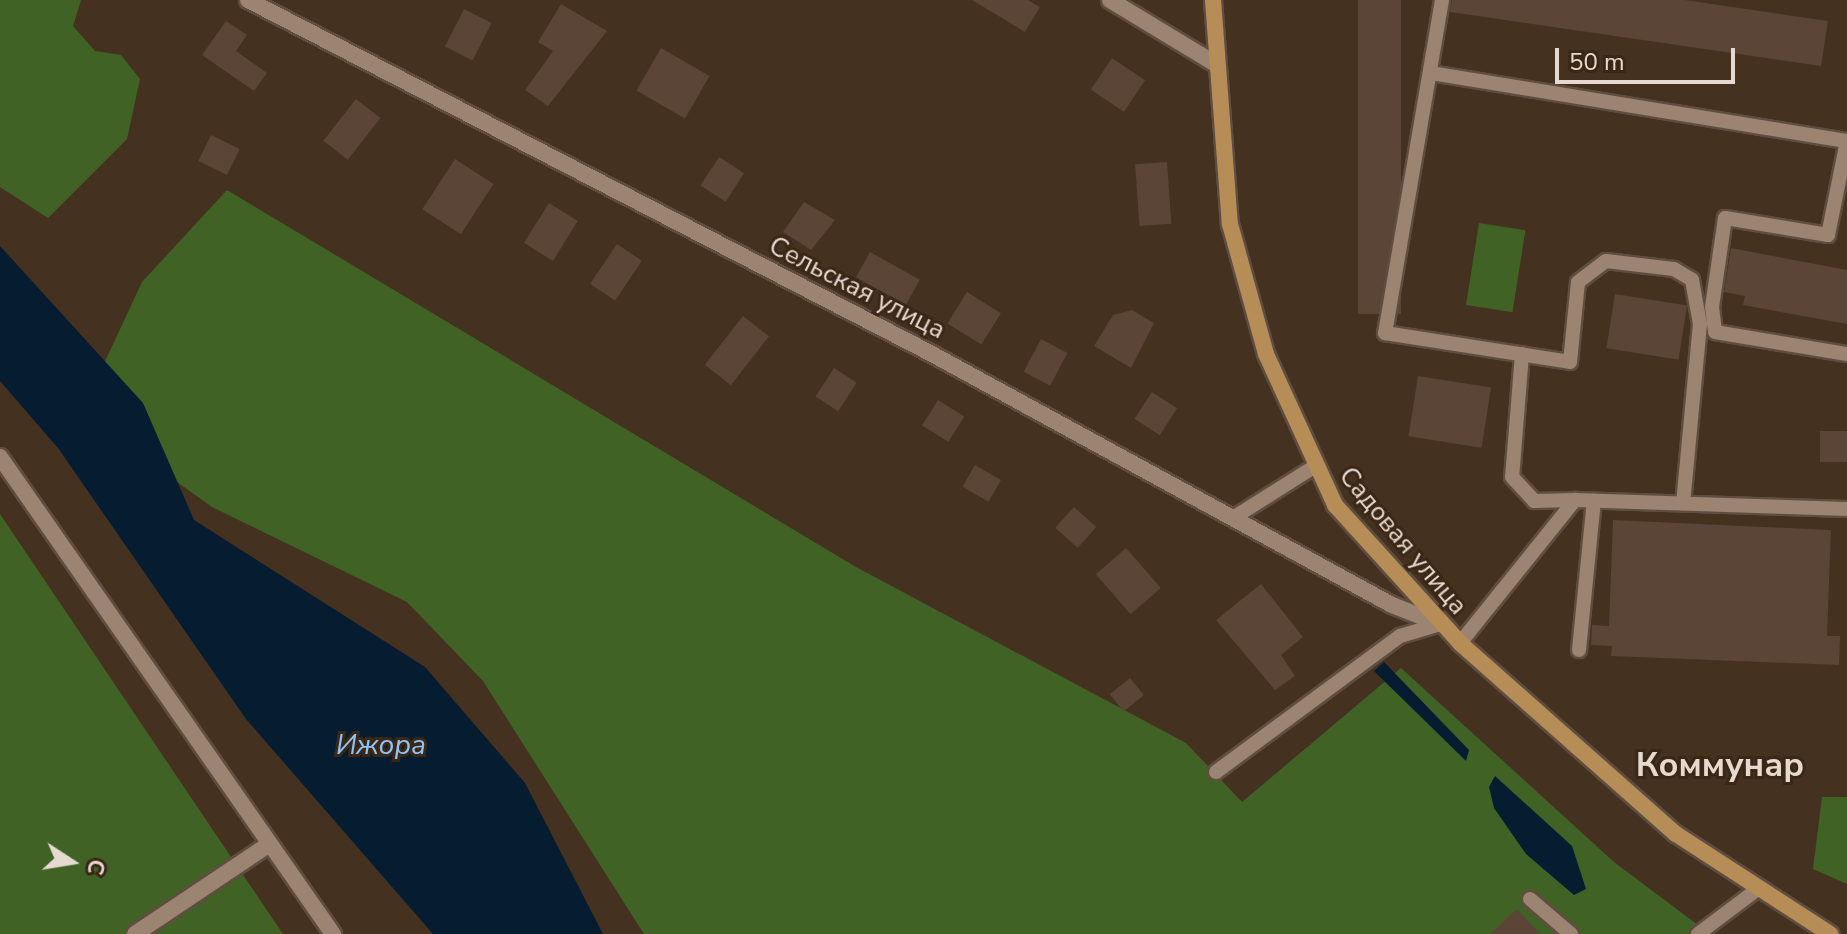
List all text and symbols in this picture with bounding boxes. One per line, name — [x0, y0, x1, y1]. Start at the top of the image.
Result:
scale bar — [1559, 32, 1739, 82]
text: 50 m — [1569, 46, 1625, 78]
street label: Сельская улица — [764, 230, 950, 346]
street label: Садовая улица — [1332, 461, 1474, 621]
water label: Ижора — [336, 728, 426, 762]
district label: Коммунар — [1636, 746, 1804, 786]
north arrow — [32, 822, 112, 902]
text: С — [79, 857, 112, 877]

